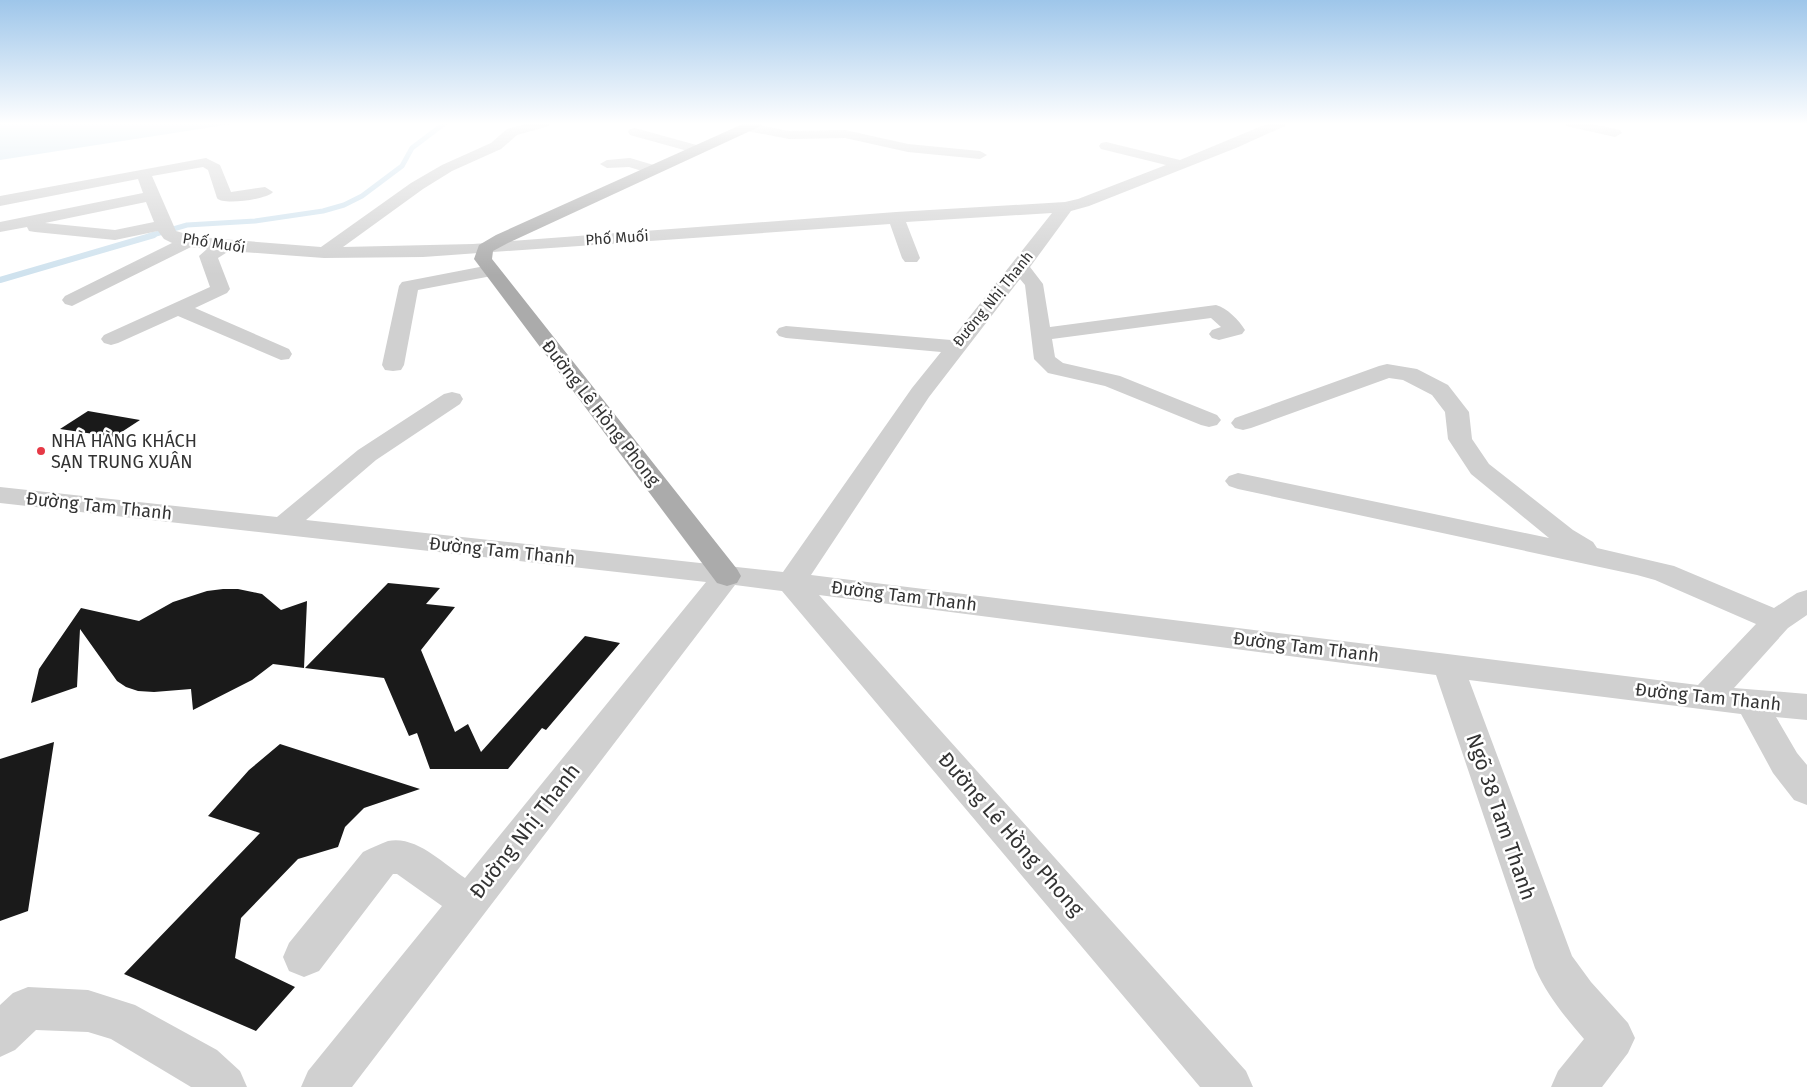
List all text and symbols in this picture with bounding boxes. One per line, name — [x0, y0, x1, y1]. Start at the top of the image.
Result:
street label: Phố Muối — [585, 227, 649, 249]
street label: Phố Muối — [181, 229, 247, 257]
street label: Đường Nhị Thanh — [949, 248, 1037, 350]
street label: Đường Lê Hồng Phong — [537, 336, 665, 491]
place label: NHÀ HÀNG KHÁCH SẠN TRUNG XUÂN — [51, 429, 197, 473]
marker: NHÀ HÀNG KHÁCH SẠN TRUNG XUÂN — [35, 445, 47, 457]
street label: Đường Tam Thanh — [25, 487, 173, 525]
street label: Đường Tam Thanh — [428, 532, 576, 570]
street label: Đường Tam Thanh — [830, 576, 978, 616]
street label: Đường Tam Thanh — [1232, 627, 1380, 667]
street label: Đường Tam Thanh — [1634, 678, 1782, 716]
street label: Ngõ 38 Tam Thanh — [1460, 730, 1542, 904]
street label: Đường Lê Hồng Phong — [933, 747, 1089, 921]
street label: Đường Nhị Thanh — [464, 758, 586, 904]

